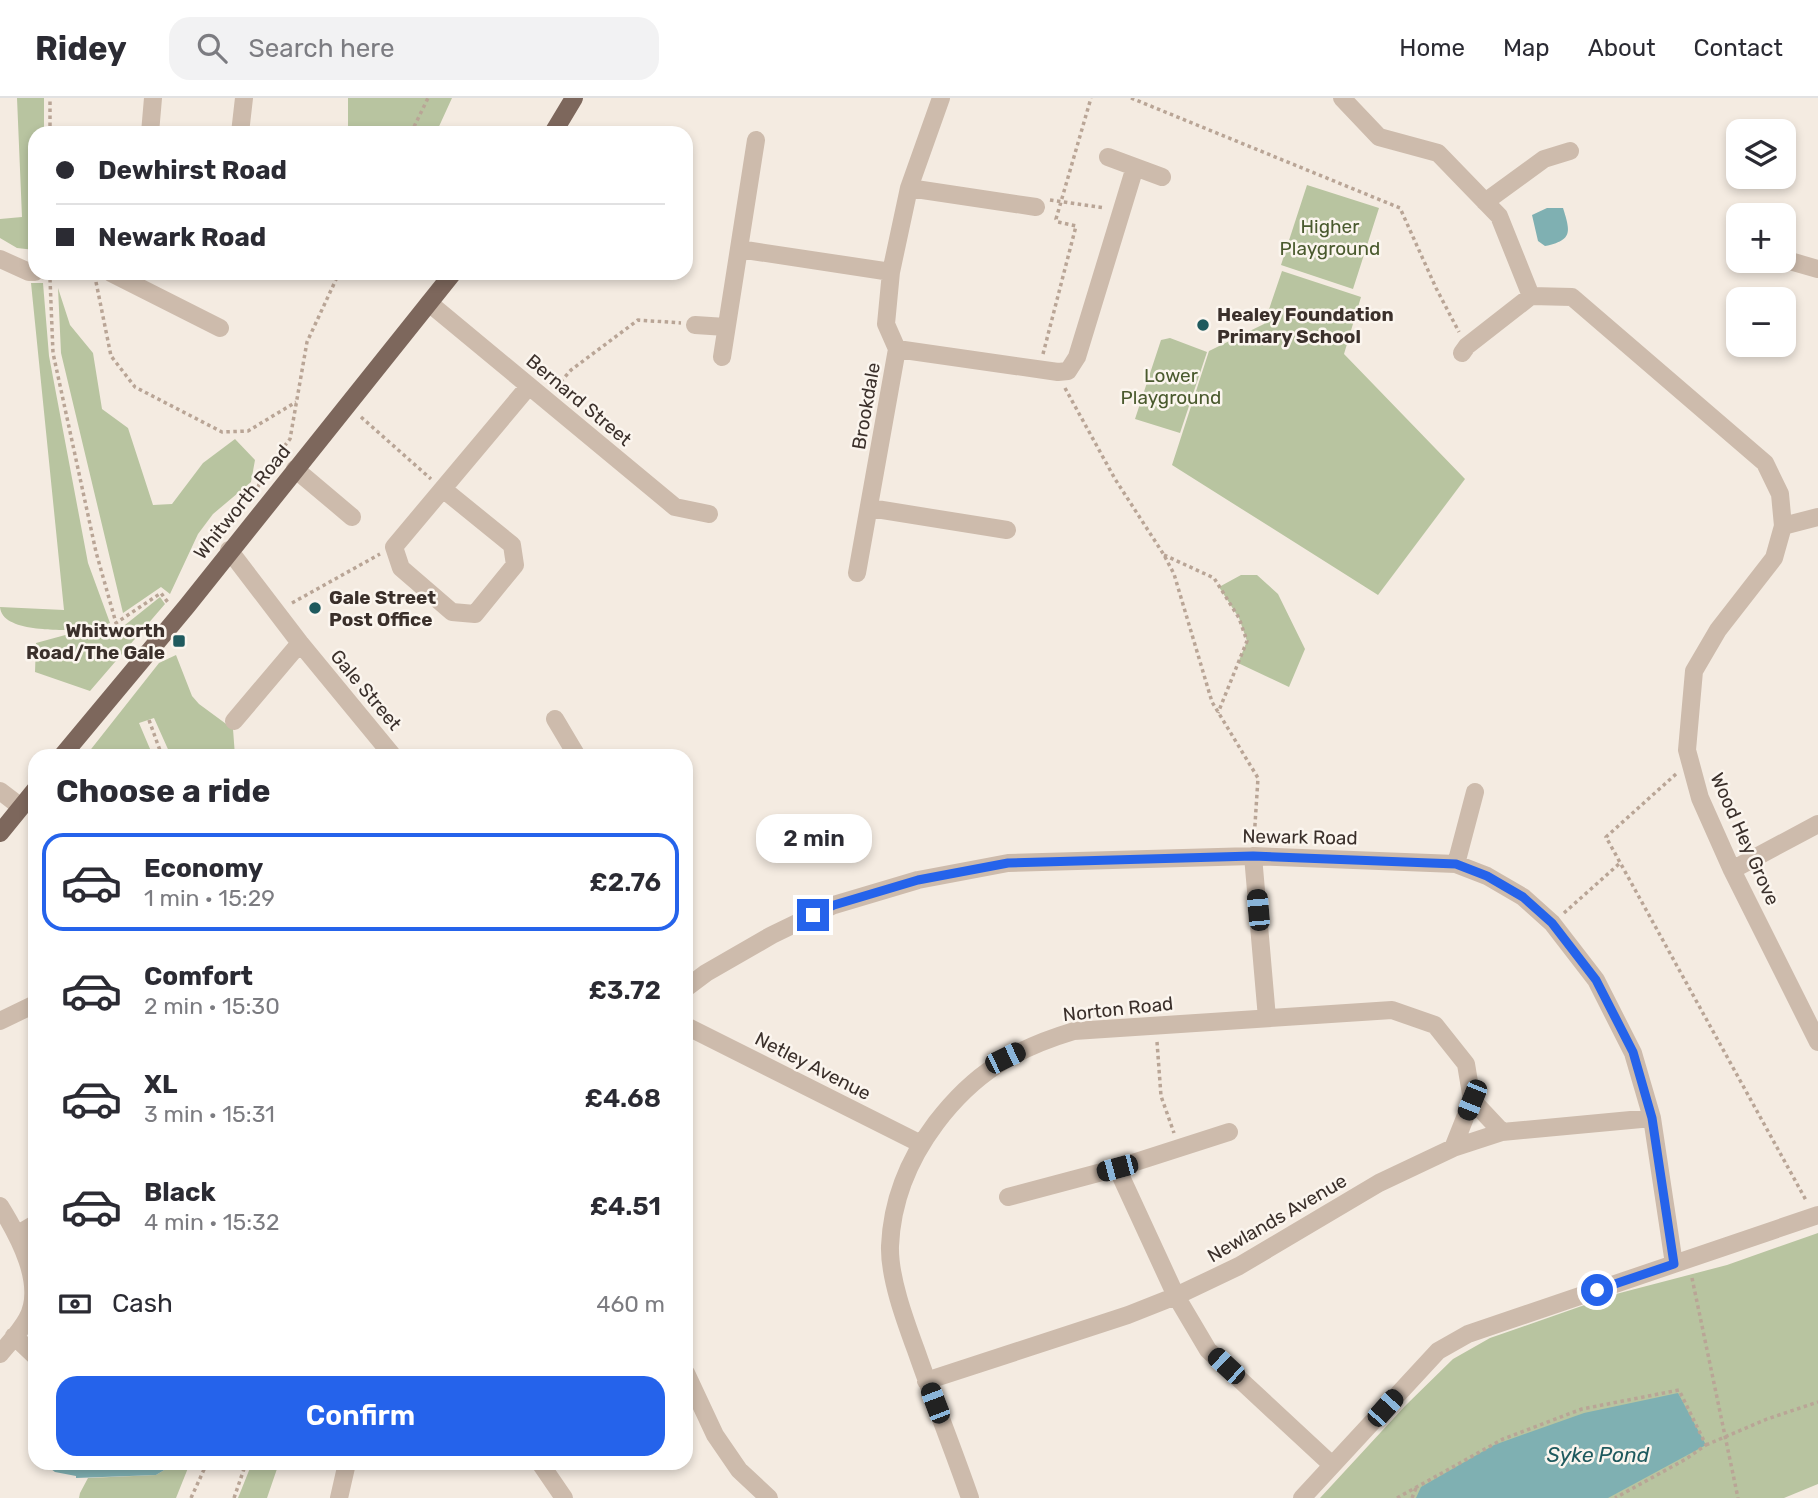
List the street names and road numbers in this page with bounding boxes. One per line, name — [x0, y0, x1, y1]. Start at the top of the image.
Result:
street label: Bernard Street — [522, 349, 637, 451]
street label: Brookdale — [847, 361, 885, 451]
street label: Whitworth Road — [189, 440, 295, 564]
street label: Gale Street — [326, 645, 407, 735]
street label: Wood Hey Grove — [1706, 769, 1784, 909]
street label: Newark Road — [1242, 824, 1358, 850]
street label: Norton Road — [1062, 992, 1174, 1026]
street label: Netley Avenue — [751, 1027, 875, 1105]
street label: Newlands Avenue — [1203, 1169, 1351, 1267]

